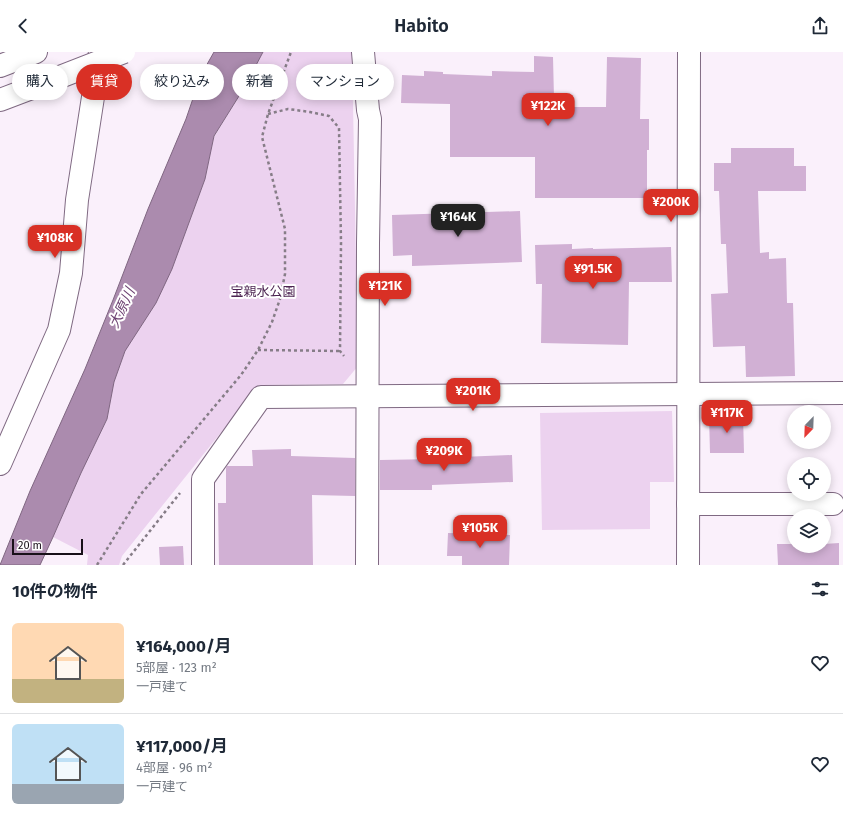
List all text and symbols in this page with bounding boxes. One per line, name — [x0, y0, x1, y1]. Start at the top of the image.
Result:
icon: back — [12, 15, 34, 37]
text: Habito — [394, 15, 449, 37]
icon: share — [809, 15, 831, 37]
chip: 購入 — [12, 64, 68, 100]
chip: 賃貸 — [76, 64, 132, 100]
chip: 絞り込み — [140, 64, 224, 100]
chip: 新着 — [232, 64, 288, 100]
chip: マンション — [296, 64, 394, 100]
pin: ¥122K — [520, 93, 576, 127]
text: ¥122K — [531, 98, 565, 113]
pin: ¥200K — [643, 189, 699, 223]
text: ¥200K — [652, 194, 690, 209]
pin: ¥164K — [430, 204, 486, 238]
text: ¥164K — [440, 209, 476, 224]
pin: ¥108K — [27, 225, 83, 259]
text: ¥108K — [37, 230, 73, 245]
pin: ¥91.5K — [560, 256, 626, 290]
text: ¥91.5K — [574, 261, 612, 276]
pin: ¥121K — [357, 273, 413, 307]
text: ¥121K — [368, 278, 402, 293]
water label: 大原川 — [105, 284, 139, 331]
park label: 宝親水公園 — [230, 284, 296, 299]
pin: ¥201K — [445, 378, 501, 412]
text: ¥201K — [455, 383, 491, 398]
pin: ¥117K — [699, 400, 755, 434]
text: ¥117K — [710, 405, 744, 420]
north arrow — [787, 405, 831, 449]
map controls — [787, 405, 831, 553]
pin: ¥209K — [416, 438, 472, 472]
text: ¥209K — [426, 443, 462, 458]
button: locate — [787, 457, 831, 501]
button: layers — [787, 509, 831, 553]
pin: ¥105K — [452, 515, 508, 549]
text: ¥105K — [462, 520, 498, 535]
scale bar — [12, 537, 83, 556]
text: 20 m — [18, 539, 42, 552]
icon: filters — [809, 578, 831, 600]
text: 10件の物件 — [12, 581, 98, 602]
text: ¥164,000/月 — [136, 636, 232, 657]
icon: home — [44, 639, 92, 687]
icon: heart — [809, 652, 831, 674]
text: 5部屋 · 123 m² — [136, 660, 217, 675]
text: 一戸建て — [136, 679, 188, 694]
text: ¥117,000/月 — [136, 736, 228, 757]
icon: home — [44, 740, 92, 788]
icon: heart — [809, 753, 831, 775]
text: 4部屋 · 96 m² — [136, 760, 212, 775]
text: 一戸建て — [136, 779, 188, 794]

